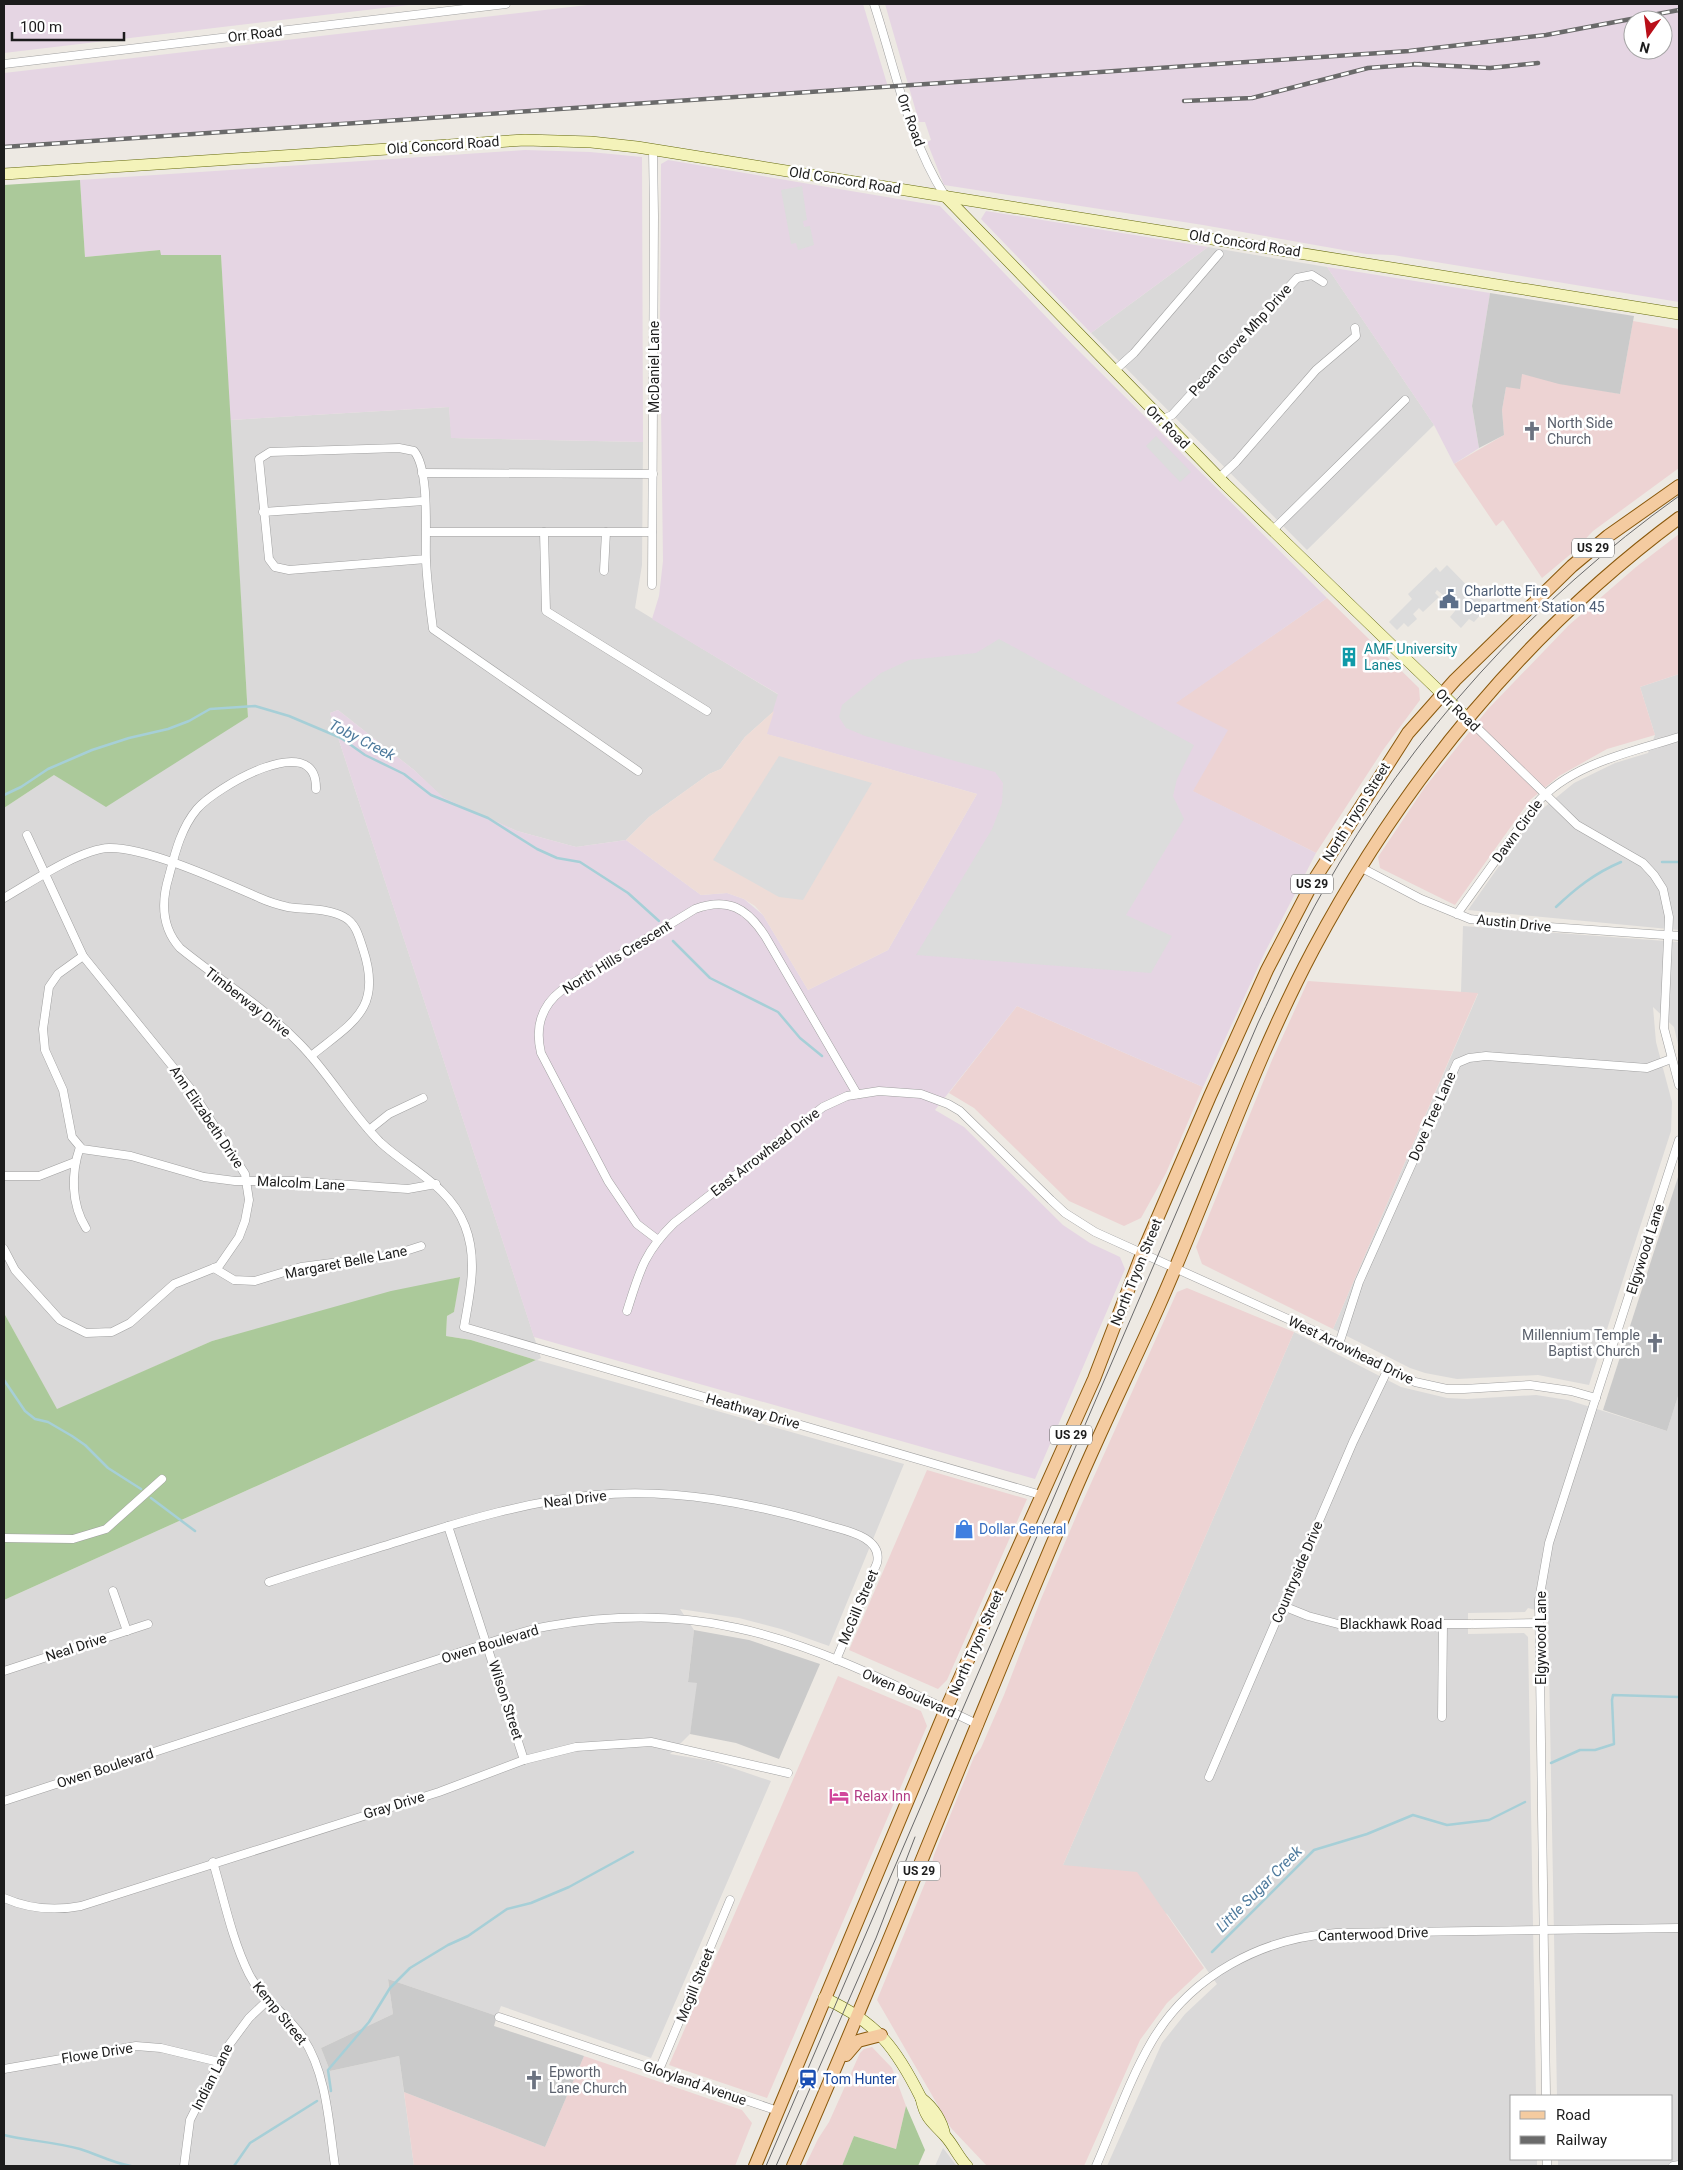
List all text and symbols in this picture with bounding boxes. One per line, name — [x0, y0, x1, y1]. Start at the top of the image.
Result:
scale bar — [12, 10, 125, 42]
north arrow — [1623, 10, 1673, 60]
text: 100 m — [20, 18, 62, 36]
street label: Orr Road — [227, 23, 283, 45]
text: N — [1638, 39, 1652, 57]
street label: Orr Road — [894, 92, 928, 148]
street label: Old Concord Road — [386, 133, 500, 157]
street label: Old Concord Road — [788, 163, 902, 197]
street label: Old Concord Road — [1188, 226, 1302, 260]
street label: Pecan Grove Mhp Drive — [1186, 281, 1294, 399]
street label: McDaniel Lane — [646, 321, 662, 413]
street label: Orr Road — [1143, 402, 1193, 452]
place label: North Side Church — [1547, 415, 1613, 447]
church icon: North Side Church — [1521, 420, 1543, 442]
road number: US 29 — [1572, 538, 1614, 558]
place label: Charlotte Fire Department Station 45 — [1464, 583, 1605, 615]
public building icon: Charlotte Fire Department Station 45 — [1438, 588, 1460, 610]
place label: AMF University Lanes — [1364, 641, 1458, 673]
building icon: AMF University Lanes — [1338, 646, 1360, 668]
street label: Orr Road — [1433, 685, 1483, 735]
water label: Toby Creek — [326, 716, 399, 765]
street label: North Tryon Street — [1319, 759, 1393, 865]
street label: Dawn Circle — [1489, 796, 1545, 866]
road number: US 29 — [1291, 874, 1333, 894]
street label: Austin Drive — [1476, 911, 1552, 935]
street label: North Hills Crescent — [560, 917, 675, 997]
street label: Timberway Drive — [202, 964, 294, 1040]
street label: Ann Elizabeth Drive — [167, 1063, 247, 1171]
street label: Dove Tree Lane — [1405, 1069, 1459, 1163]
street label: East Arrowhead Drive — [708, 1105, 822, 1199]
street label: Malcolm Lane — [257, 1173, 345, 1193]
street label: Elgywood Lane — [1623, 1202, 1667, 1296]
street label: North Tryon Street — [1107, 1216, 1165, 1328]
street label: Margaret Belle Lane — [284, 1242, 408, 1282]
street label: West Arrowhead Drive — [1286, 1313, 1416, 1387]
place label: Millennium Temple Baptist Church — [1522, 1327, 1640, 1359]
church icon: Millennium Temple Baptist Church — [1644, 1332, 1666, 1354]
street label: Heathway Drive — [704, 1390, 802, 1432]
road number: US 29 — [1050, 1426, 1092, 1444]
street label: Neal Drive — [543, 1487, 607, 1511]
shop icon: Dollar General — [953, 1518, 975, 1540]
street label: Countryside Drive — [1268, 1518, 1326, 1626]
place label: Dollar General — [979, 1521, 1066, 1537]
street label: McGill Street — [835, 1567, 881, 1647]
street label: North Tryon Street — [946, 1587, 1007, 1698]
street label: Elgywood Lane — [1533, 1591, 1549, 1685]
street label: Blackhawk Road — [1340, 1616, 1442, 1632]
street label: Owen Boulevard — [439, 1622, 541, 1666]
street label: Neal Drive — [43, 1630, 109, 1664]
street label: Wilson Street — [486, 1658, 526, 1742]
street label: Owen Boulevard — [860, 1665, 958, 1721]
street label: Owen Boulevard — [55, 1745, 155, 1791]
hotel icon: Relax Inn — [828, 1785, 850, 1807]
street label: Gray Drive — [362, 1788, 426, 1822]
place label: Relax Inn — [854, 1788, 911, 1804]
water label: Little Sugar Creek — [1212, 1842, 1306, 1936]
road number: US 29 — [898, 1862, 940, 1880]
street label: Canterwood Drive — [1317, 1924, 1429, 1944]
street label: Mcgill Street — [673, 1945, 717, 2024]
street label: Kemp Street — [250, 1978, 311, 2048]
street label: Flowe Drive — [60, 2039, 134, 2067]
street label: Indian Lane — [189, 2041, 235, 2113]
street label: Gloryland Avenue — [641, 2058, 749, 2108]
place label: Epworth Lane Church — [549, 2064, 627, 2096]
station icon: Tom Hunter — [797, 2068, 819, 2090]
church icon: Epworth Lane Church — [523, 2069, 545, 2091]
place label: Tom Hunter — [823, 2071, 897, 2087]
legend — [1510, 2095, 1673, 2160]
text: Road — [1556, 2106, 1590, 2124]
text: Railway — [1556, 2131, 1607, 2149]

